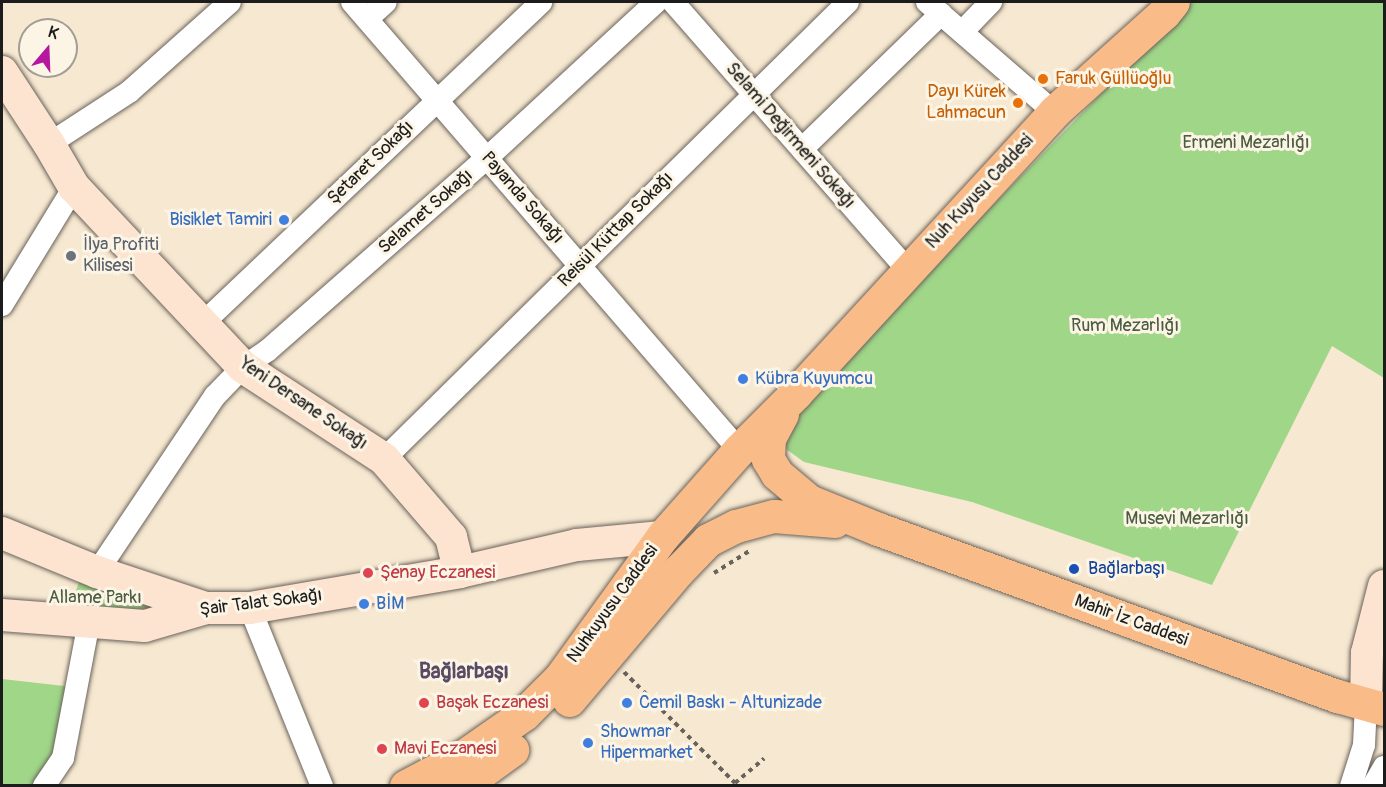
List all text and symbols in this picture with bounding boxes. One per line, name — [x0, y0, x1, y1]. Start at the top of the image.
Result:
north arrow — [18, 18, 78, 78]
text: K — [45, 22, 61, 44]
street label: Selami Değirmeni Sokağı — [721, 59, 859, 213]
place label: Faruk Güllüoğlu — [1055, 68, 1172, 90]
marker: Faruk Güllüoğlu — [1036, 72, 1050, 86]
place label: Dayı Kürek Lahmacun — [926, 82, 1006, 124]
marker: Dayı Kürek Lahmacun — [1011, 96, 1025, 110]
street label: Şetaret Sokağı — [323, 116, 419, 210]
street label: Nuh Kuyusu Caddesi — [922, 130, 1038, 254]
park label: Ermeni Mezarlığı — [1183, 132, 1309, 154]
street label: Payanda Sokağı — [476, 148, 568, 248]
street label: Selamet Sokağı — [374, 165, 478, 259]
street label: Reisül Küttap Sokağı — [554, 168, 678, 292]
place label: Bisiklet Tamiri — [169, 209, 272, 231]
marker: Bisiklet Tamiri — [277, 213, 291, 227]
place label: İlya Profiti Kilisesi — [83, 235, 159, 278]
marker: İlya Profiti Kilisesi — [64, 249, 78, 263]
park label: Rum Mezarlığı — [1071, 315, 1179, 337]
street label: Yeni Dersane Sokağı — [235, 353, 371, 455]
place label: Kübra Kuyumcu — [755, 368, 873, 390]
marker: Kübra Kuyumcu — [736, 372, 750, 386]
park label: Musevi Mezarlığı — [1125, 508, 1249, 530]
street label: Nuhkuyusu Caddesi — [563, 541, 663, 667]
place label: Bağlarbaşı — [1088, 558, 1165, 580]
marker: Bağlarbaşı — [1065, 560, 1083, 578]
place label: Şenay Eczanesi — [380, 562, 495, 584]
marker: Şenay Eczanesi — [361, 566, 375, 580]
street label: Şair Talat Sokağı — [198, 585, 324, 621]
park label: Allame Parkı — [48, 587, 142, 609]
street label: Mahir İz Caddesi — [1071, 590, 1191, 652]
place label: BİM — [376, 593, 404, 615]
marker: BİM — [357, 597, 371, 611]
district label: Bağlarbaşı — [419, 659, 509, 685]
place label: Başak Eczanesi — [436, 692, 548, 714]
place label: Cemil Baskı - Altunizade — [639, 692, 822, 714]
marker: Başak Eczanesi — [417, 696, 431, 710]
marker: Cemil Baskı - Altunizade — [620, 696, 634, 710]
place label: Showmar Hipermarket — [600, 722, 693, 764]
marker: Showmar Hipermarket — [581, 736, 595, 750]
place label: Mavi Eczanesi — [394, 738, 497, 760]
marker: Mavi Eczanesi — [375, 742, 389, 756]

